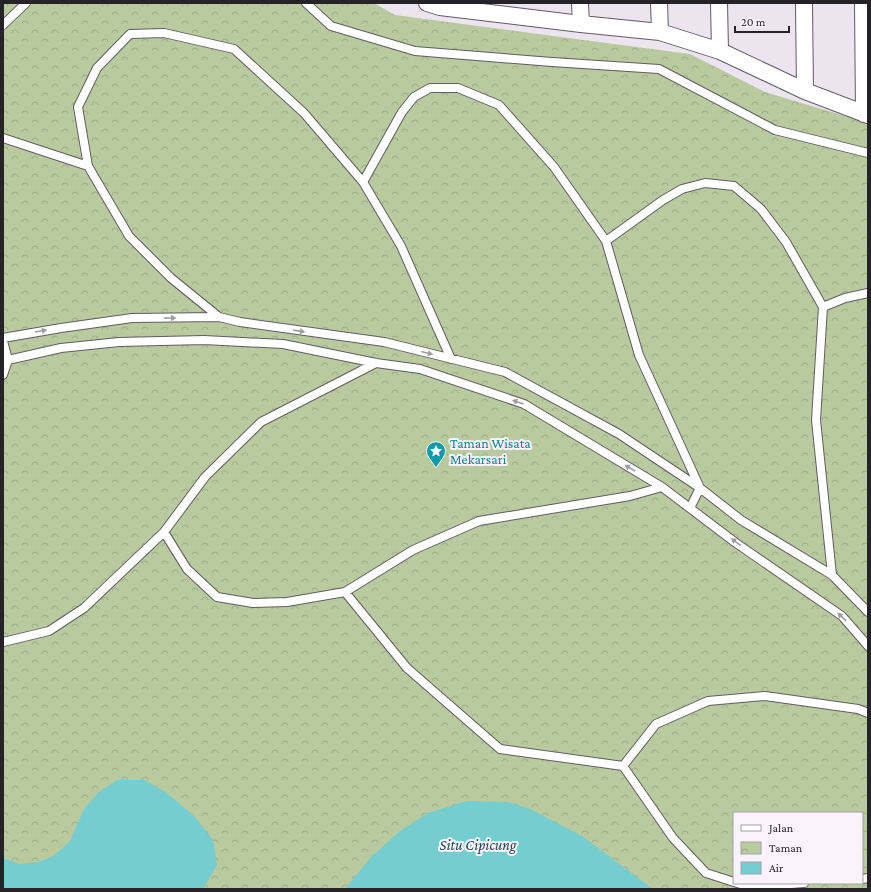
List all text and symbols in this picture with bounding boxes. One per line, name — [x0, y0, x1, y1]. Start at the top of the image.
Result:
scale bar — [735, 8, 789, 34]
text: 20 m — [741, 15, 766, 29]
one-way arrow — [164, 315, 177, 321]
one-way arrow — [35, 328, 47, 334]
one-way arrow — [293, 328, 305, 334]
one-way arrow — [421, 350, 433, 356]
one-way arrow — [511, 399, 523, 405]
place label: Taman Wisata Mekarsari — [450, 435, 531, 467]
place icon: Taman Wisata Mekarsari — [425, 440, 447, 468]
one-way arrow — [624, 464, 636, 471]
one-way arrow — [731, 539, 741, 547]
one-way arrow — [837, 613, 847, 622]
legend — [733, 812, 863, 884]
text: Jalan — [768, 821, 794, 835]
water label: Situ Cipicung — [440, 837, 517, 854]
text: Taman — [769, 841, 803, 855]
text: Air — [769, 861, 784, 875]

